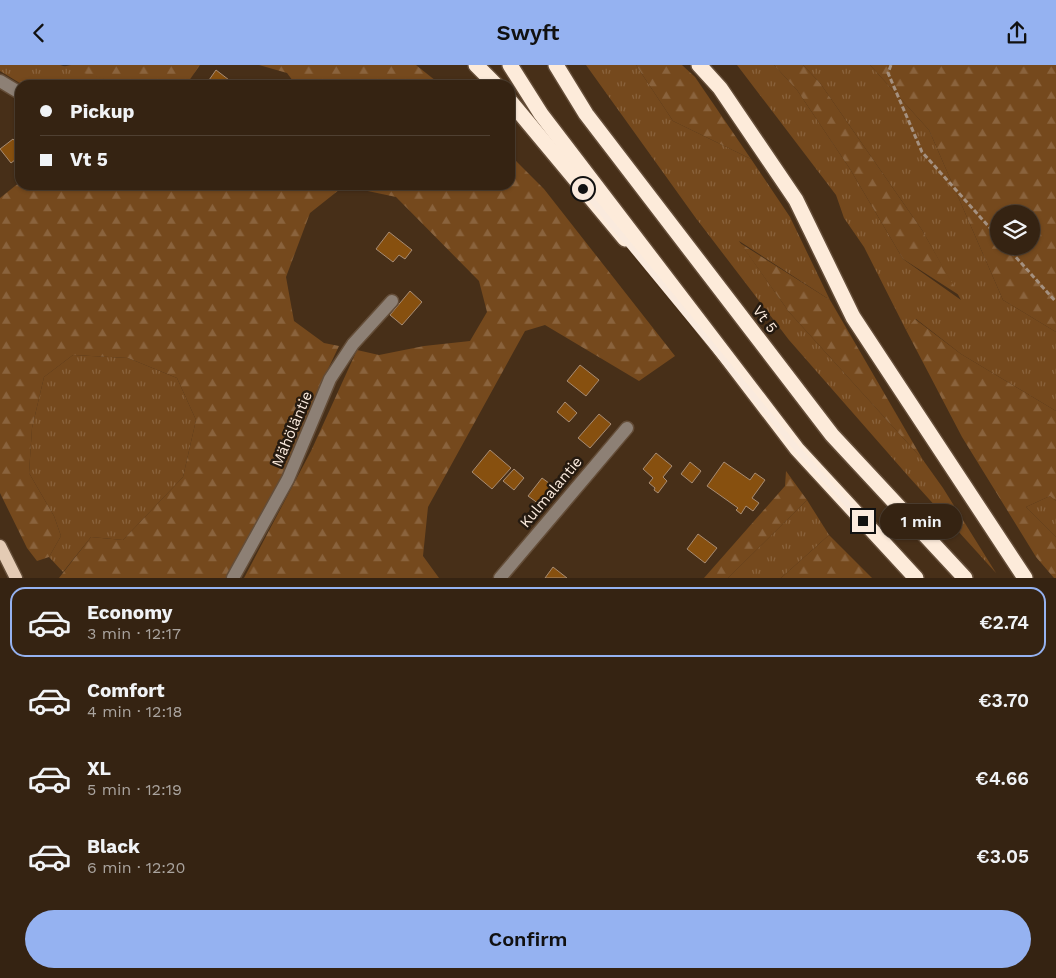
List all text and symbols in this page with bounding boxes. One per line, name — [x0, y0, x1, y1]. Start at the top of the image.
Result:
icon: back — [25, 19, 53, 47]
icon: share — [1003, 19, 1031, 47]
text: Swyft — [497, 20, 559, 45]
text: Pickup — [70, 100, 134, 123]
text: Vt 5 — [70, 148, 108, 171]
route start — [572, 178, 594, 200]
map controls — [990, 205, 1040, 255]
button: layers — [990, 205, 1040, 255]
street label: Vt 5 — [749, 302, 781, 336]
street label: Mähöläntie — [268, 388, 316, 470]
street label: Kulmalantie — [516, 453, 586, 531]
callout: 1 min — [880, 503, 963, 539]
route end — [852, 510, 874, 532]
text: 1 min — [900, 512, 942, 531]
icon: car — [27, 600, 72, 645]
text: Economy — [87, 601, 172, 624]
text: €2.74 — [979, 611, 1029, 634]
text: 3 min · 12:17 — [87, 624, 181, 643]
icon: car — [27, 678, 72, 723]
text: Comfort — [87, 679, 165, 702]
text: €3.70 — [978, 689, 1029, 712]
text: 4 min · 12:18 — [87, 702, 182, 721]
icon: car — [27, 756, 72, 801]
text: XL — [87, 757, 111, 780]
text: €4.66 — [975, 767, 1029, 790]
text: 5 min · 12:19 — [87, 780, 182, 799]
icon: car — [27, 834, 72, 879]
text: Black — [87, 835, 140, 858]
text: €3.05 — [976, 845, 1029, 868]
text: 6 min · 12:20 — [87, 858, 185, 877]
button: Confirm — [25, 910, 1031, 968]

